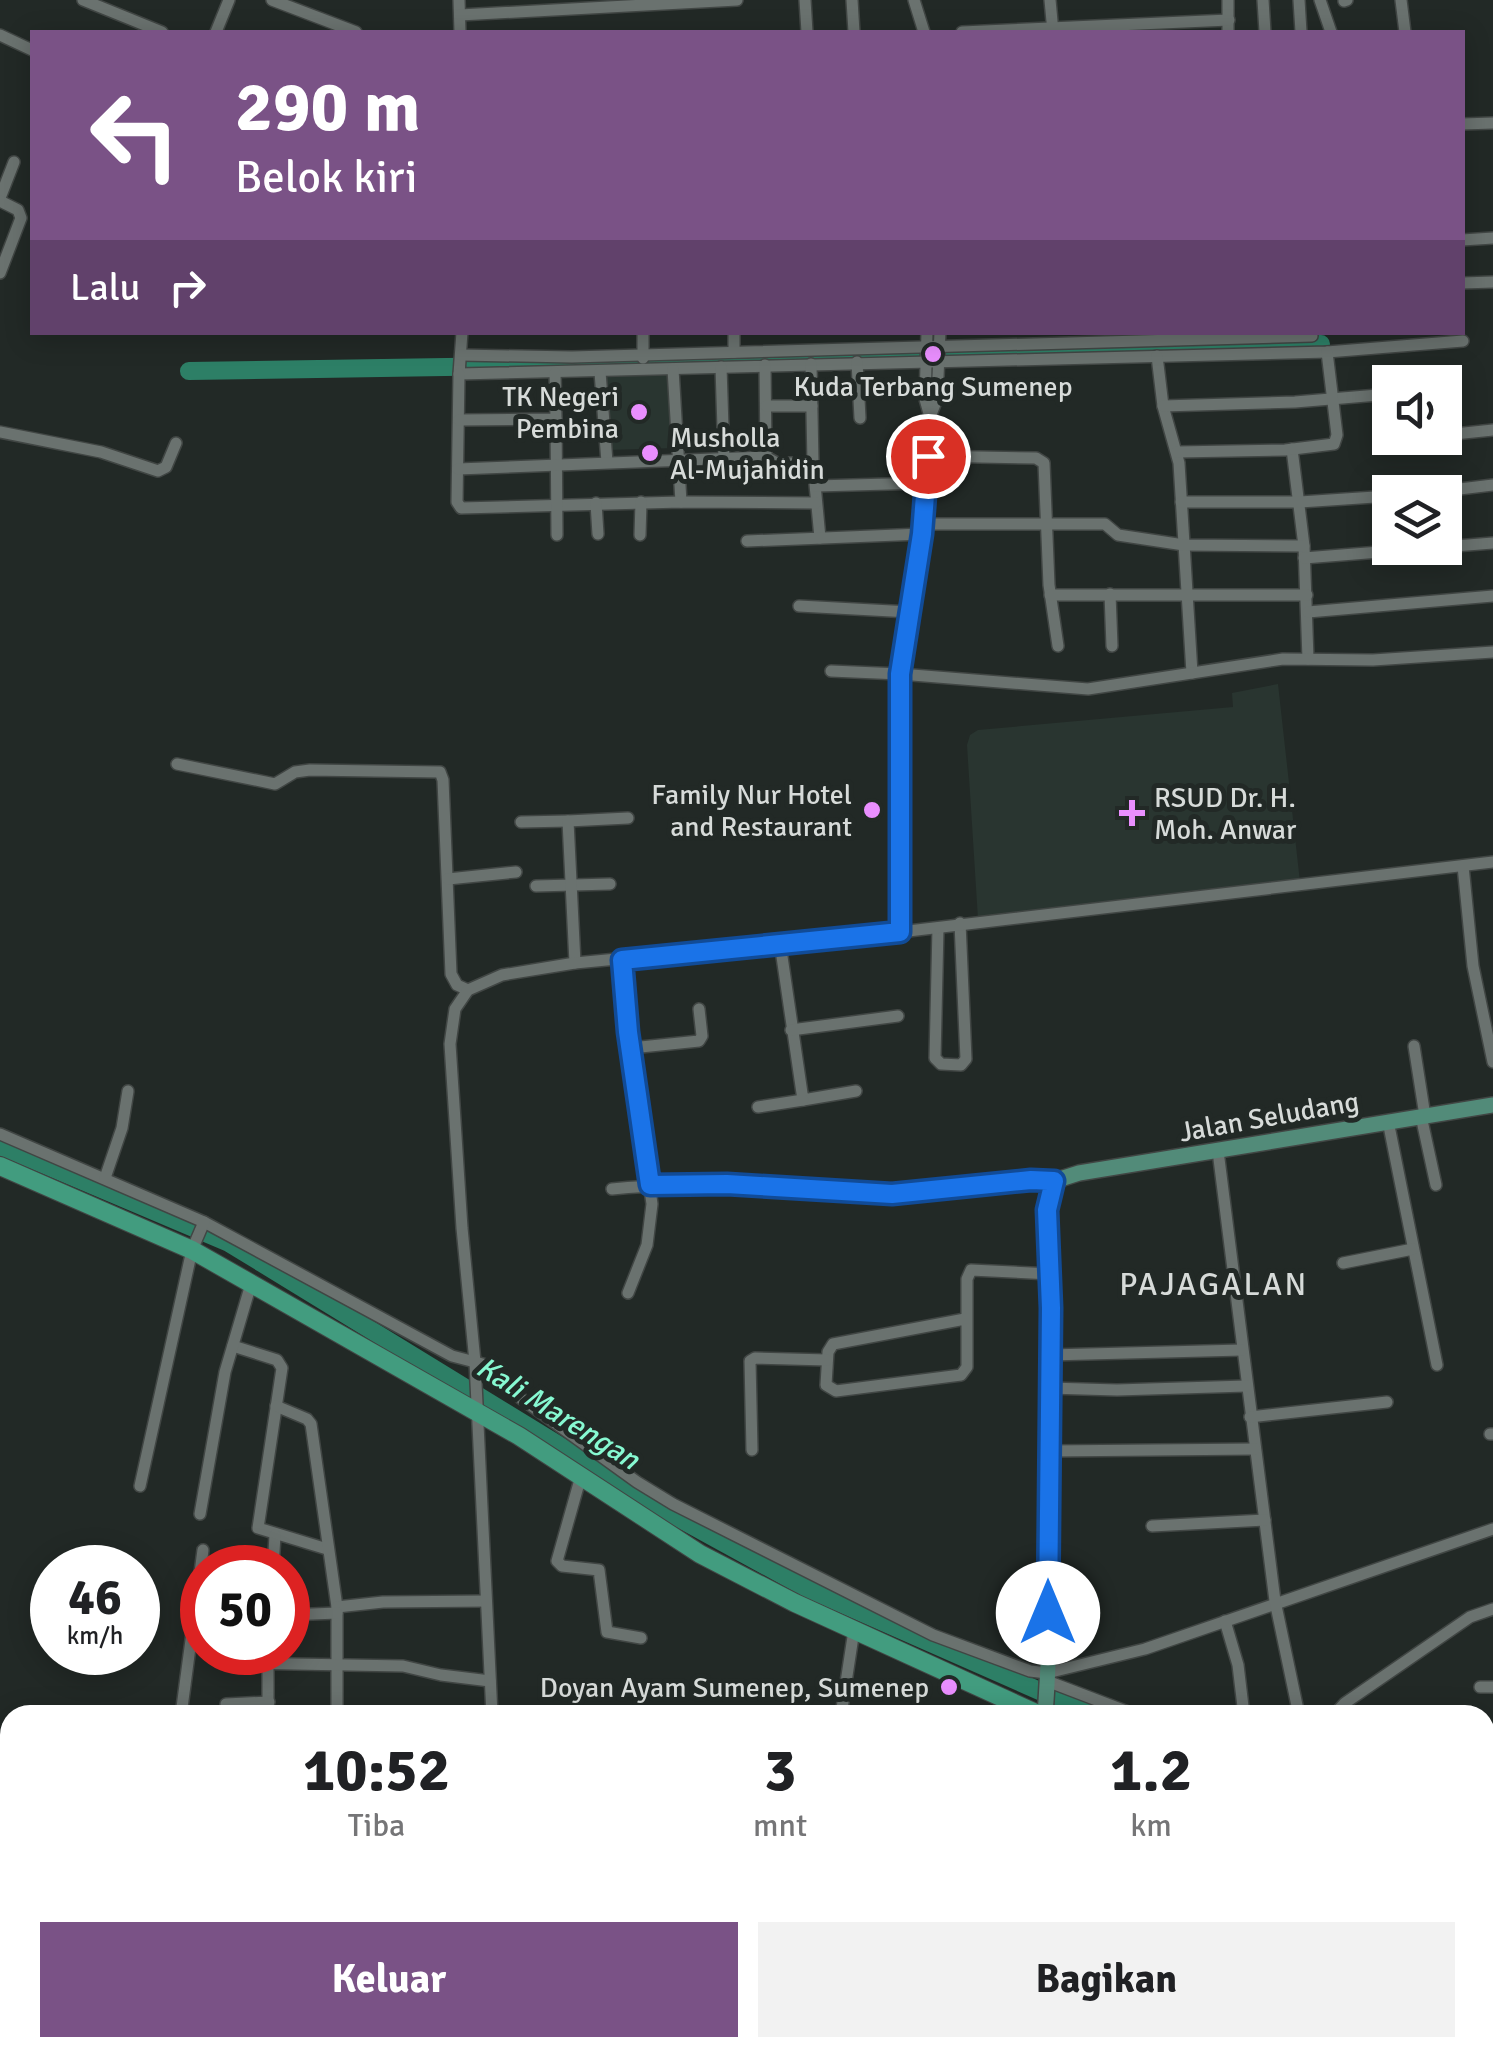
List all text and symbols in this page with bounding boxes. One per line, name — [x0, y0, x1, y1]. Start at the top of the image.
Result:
text: 290 m — [235, 64, 420, 150]
icon: left — [70, 70, 200, 200]
text: Belok kiri — [235, 150, 417, 205]
icon: right — [160, 260, 215, 315]
text: Lalu — [70, 264, 140, 311]
marker: Kuda Terbang Sumenep — [922, 343, 944, 365]
map controls — [1372, 365, 1462, 565]
button: sound — [1372, 365, 1462, 455]
place label: Kuda Terbang Sumenep — [794, 370, 1072, 404]
place label: TK Negeri Pembina — [502, 380, 619, 446]
marker: TK Negeri Pembina — [628, 401, 650, 423]
pin — [886, 414, 971, 499]
place label: Musholla Al-Mujahidin — [670, 421, 825, 487]
icon: arrive — [901, 429, 956, 484]
marker: Musholla Al-Mujahidin — [639, 442, 661, 464]
button: layers — [1372, 475, 1462, 565]
place label: Family Nur Hotel and Restaurant — [651, 778, 852, 844]
place label: RSUD Dr. H. Moh. Anwar — [1154, 781, 1297, 847]
marker: Family Nur Hotel and Restaurant — [861, 799, 883, 821]
marker: RSUD Dr. H. Moh. Anwar — [1119, 800, 1145, 826]
street label: Jalan Seludang — [1177, 1084, 1362, 1150]
district label: PAJAGALAN — [1119, 1265, 1309, 1304]
water label: Kali Marengan — [469, 1349, 647, 1479]
speed limit sign: 50 — [180, 1545, 310, 1675]
position arrow — [996, 1561, 1100, 1665]
text: 46 — [68, 1567, 122, 1629]
text: km/h — [67, 1620, 123, 1651]
place label: Doyan Ayam Sumenep, Sumenep — [540, 1671, 929, 1705]
marker: Doyan Ayam Sumenep, Sumenep — [938, 1676, 960, 1698]
text: 10:52 — [303, 1734, 450, 1808]
text: 3 — [764, 1734, 796, 1808]
text: 1.2 — [1110, 1734, 1192, 1808]
text: Tiba — [348, 1806, 405, 1845]
text: mnt — [753, 1806, 807, 1845]
text: km — [1130, 1806, 1172, 1845]
button: Keluar — [40, 1922, 738, 2037]
button: Bagikan — [758, 1922, 1455, 2037]

